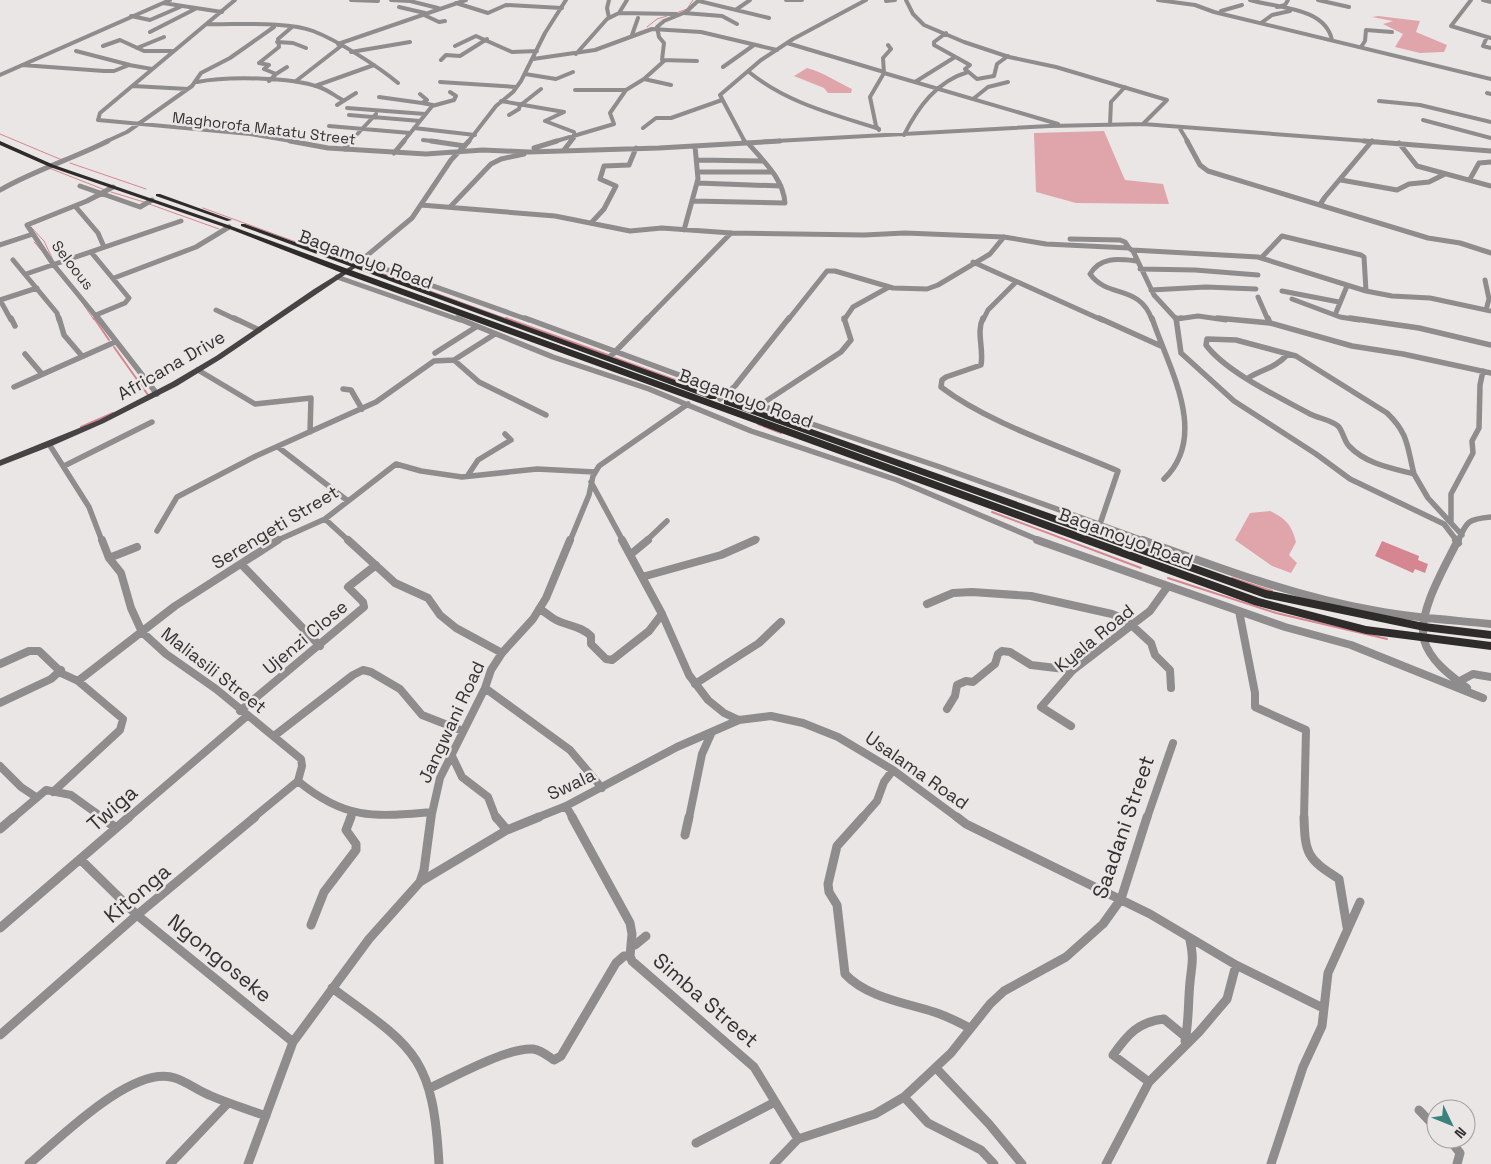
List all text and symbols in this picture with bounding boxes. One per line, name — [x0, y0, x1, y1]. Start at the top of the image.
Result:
street label: Maghorofa Matatu Street — [171, 107, 357, 149]
street label: Bagamoyo Road — [296, 224, 436, 294]
street label: Seloous — [48, 237, 98, 294]
street label: Africana Drive — [113, 325, 229, 405]
street label: Bagamoyo Road — [676, 363, 816, 433]
street label: Serengeti Street — [207, 480, 343, 574]
street label: Bagamoyo Road — [1056, 502, 1196, 572]
street label: Ujenzi Close — [258, 595, 352, 679]
street label: Kyala Road — [1050, 599, 1138, 677]
street label: Maliasili Street — [157, 622, 271, 718]
street label: Jangwani Road — [413, 657, 489, 787]
street label: Usalama Road — [861, 726, 973, 814]
street label: Saadani Street — [1086, 752, 1160, 902]
street label: Swala — [543, 763, 599, 805]
street label: Twiga — [81, 779, 143, 837]
street label: Kitonga — [98, 857, 176, 929]
street label: Ngongoseke — [162, 908, 278, 1008]
street label: Simba Street — [648, 947, 764, 1053]
north arrow — [1426, 1099, 1476, 1149]
text: N — [1451, 1123, 1470, 1142]

